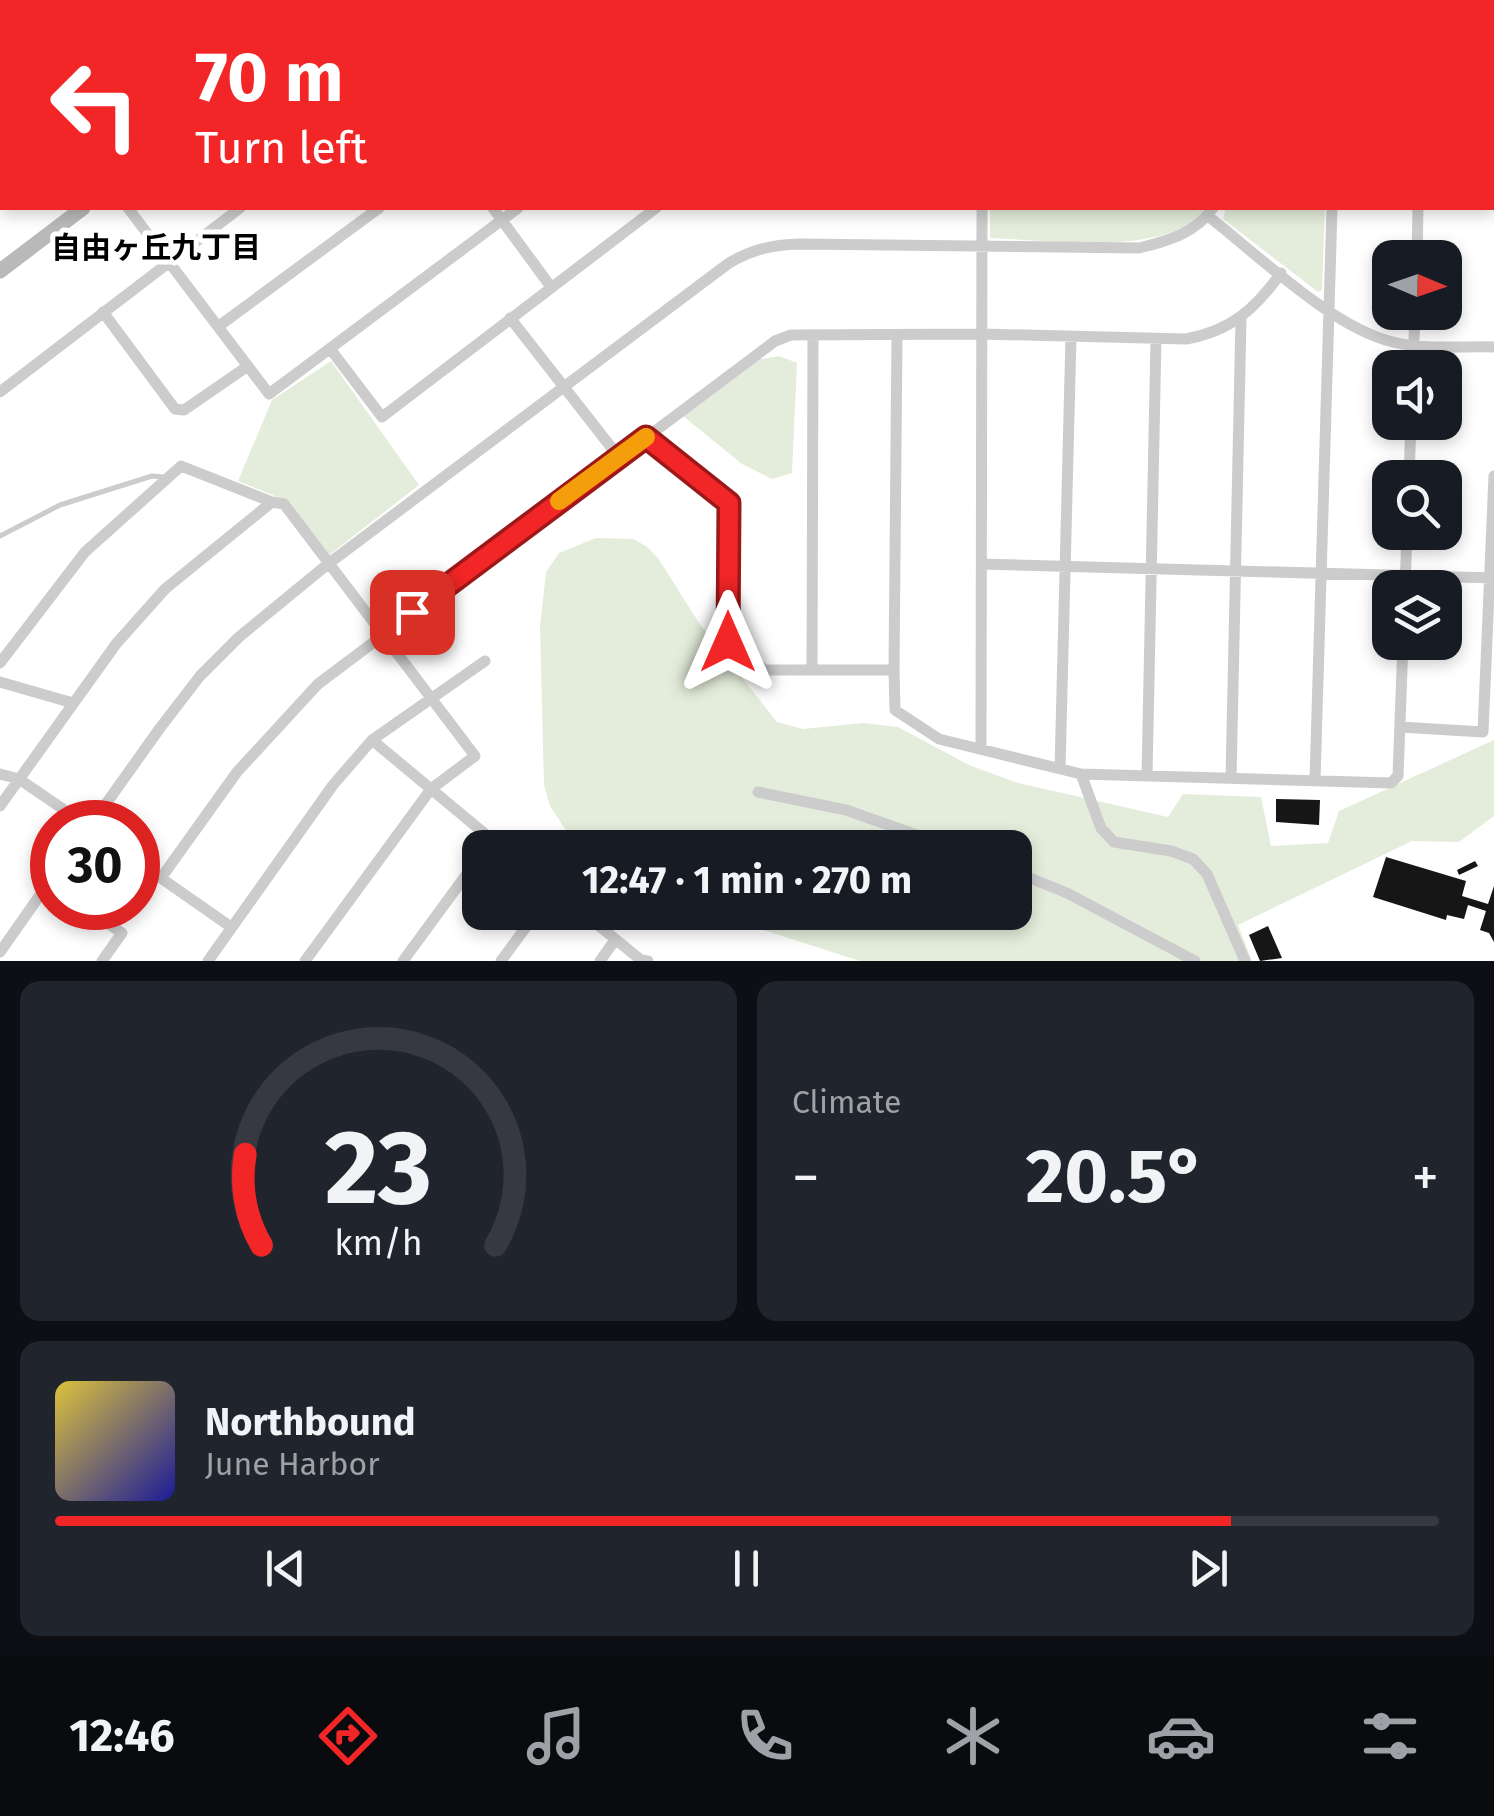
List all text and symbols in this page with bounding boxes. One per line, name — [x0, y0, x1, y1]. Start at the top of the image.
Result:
text: 70 m — [195, 36, 344, 120]
icon: left — [30, 40, 160, 170]
text: Turn left — [195, 121, 367, 175]
district label: 自由ヶ丘九丁目 — [51, 230, 261, 266]
north arrow — [1372, 240, 1462, 330]
map controls — [1372, 240, 1462, 660]
button: sound — [1372, 350, 1462, 440]
button: search — [1372, 460, 1462, 550]
pin — [370, 570, 455, 655]
button: layers — [1372, 570, 1462, 660]
icon: arrive — [385, 585, 440, 640]
position arrow — [676, 590, 780, 694]
speed limit sign: 30 — [30, 800, 160, 930]
text: 12:47 · 1 min · 270 m — [582, 857, 912, 903]
text: Climate — [792, 1083, 901, 1121]
text: 23 — [325, 1106, 432, 1231]
text: 20.5° — [1026, 1132, 1206, 1222]
text: − — [792, 1145, 820, 1211]
text: + — [1412, 1145, 1439, 1211]
text: km/h — [334, 1222, 423, 1264]
text: Northbound — [205, 1399, 416, 1445]
text: June Harbor — [205, 1445, 380, 1483]
icon: previous — [258, 1541, 313, 1596]
icon: pause — [719, 1541, 774, 1596]
icon: next — [1181, 1541, 1236, 1596]
icon: directions — [313, 1701, 383, 1771]
icon: music — [521, 1701, 591, 1771]
icon: phone — [730, 1701, 800, 1771]
icon: climate — [938, 1701, 1008, 1771]
icon: car — [1146, 1701, 1216, 1771]
icon: filters — [1355, 1701, 1425, 1771]
text: 12:46 — [69, 1709, 175, 1763]

